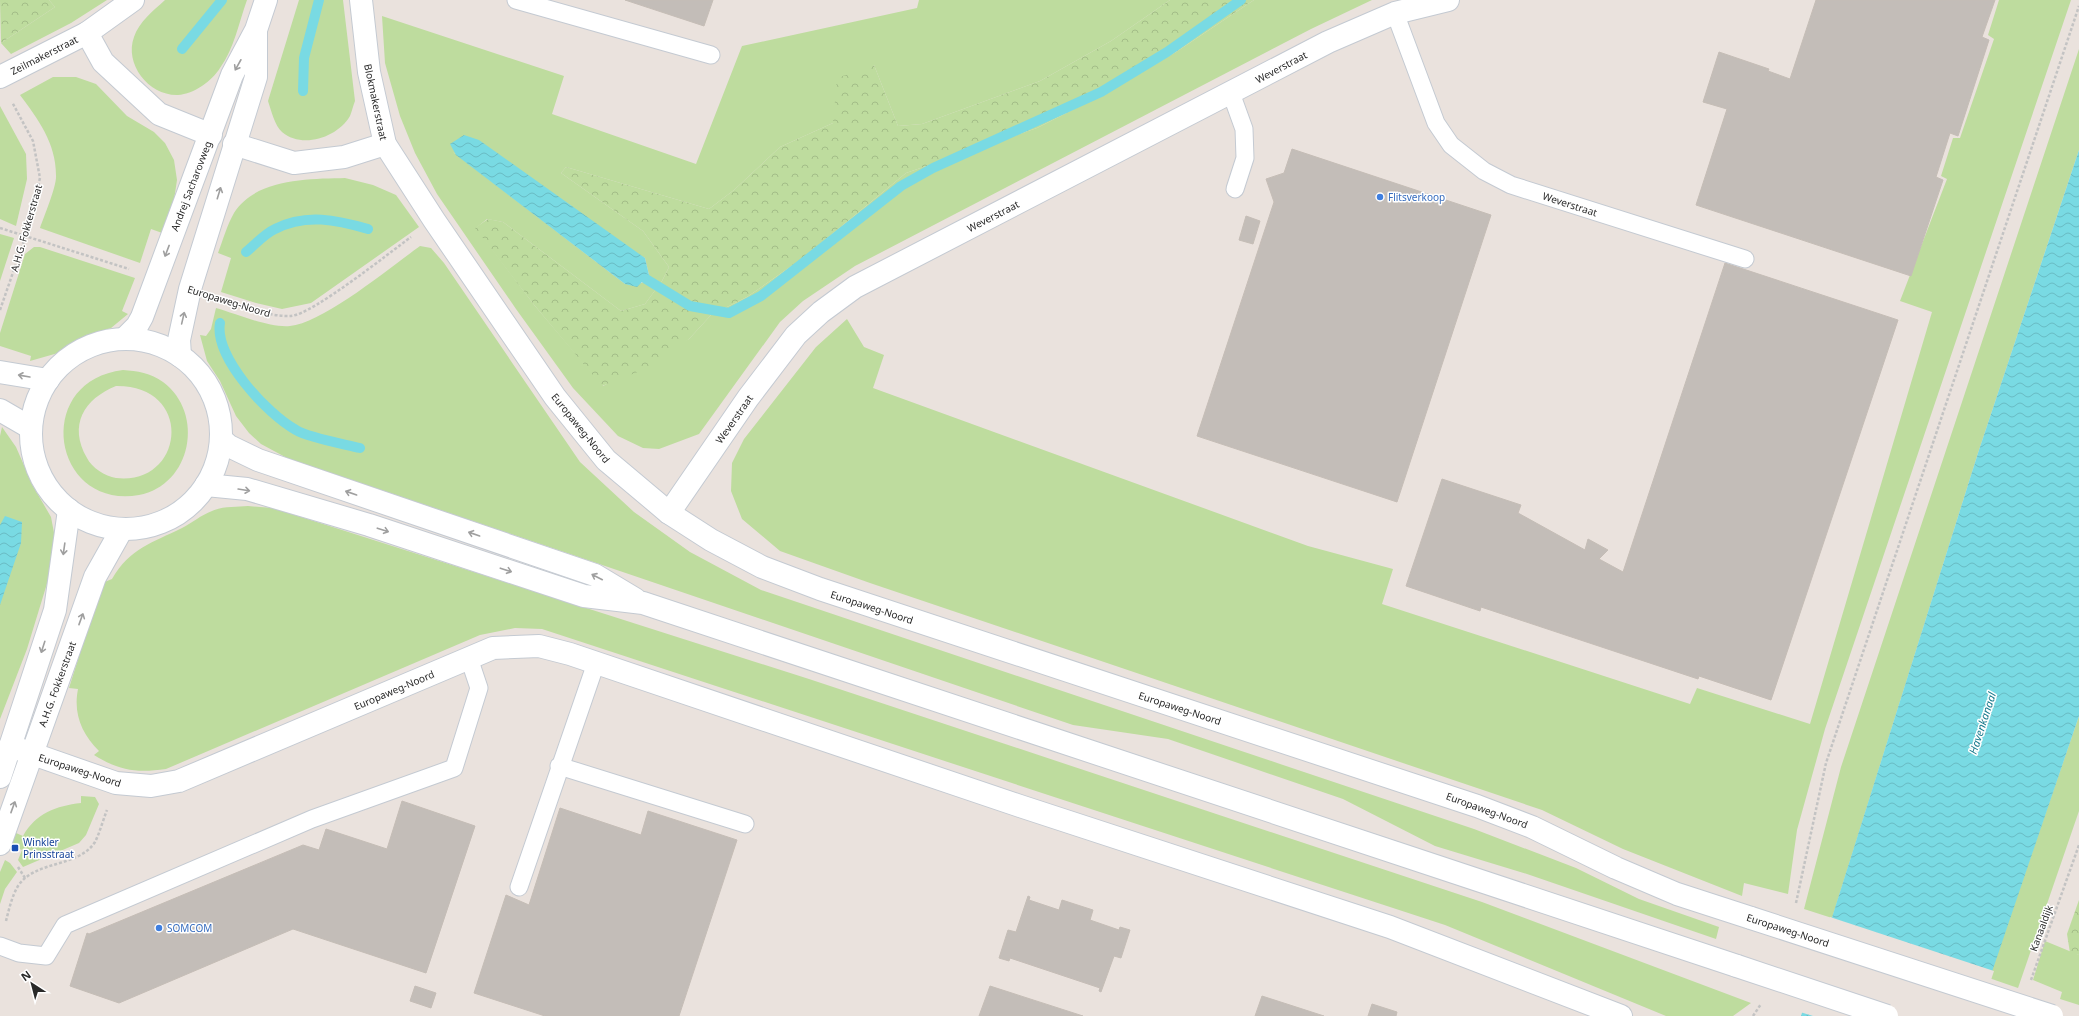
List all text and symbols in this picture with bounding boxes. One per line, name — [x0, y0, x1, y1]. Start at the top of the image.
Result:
street label: Zeilmakerstraat — [8, 32, 80, 78]
street label: Weverstraat — [1253, 47, 1310, 86]
one-way arrow — [233, 58, 241, 70]
street label: Blokmakerstraat — [361, 63, 391, 142]
street label: Andrej Sacharovweg — [167, 139, 215, 233]
street label: A.H.G. Fokkerstraat — [7, 182, 45, 273]
one-way arrow — [216, 187, 223, 200]
street label: Weverstraat — [1541, 189, 1599, 220]
place label: Flitsverkoop — [1388, 190, 1445, 204]
marker: Flitsverkoop — [1375, 192, 1385, 202]
street label: Weverstraat — [965, 197, 1022, 235]
one-way arrow — [162, 245, 170, 257]
street label: Europaweg-Noord — [186, 282, 272, 320]
one-way arrow — [179, 312, 187, 325]
one-way arrow — [18, 372, 31, 380]
street label: Europaweg-Noord — [548, 390, 614, 466]
street label: Weverstraat — [712, 392, 756, 446]
one-way arrow — [238, 486, 251, 494]
one-way arrow — [346, 488, 358, 496]
one-way arrow — [376, 526, 388, 534]
one-way arrow — [469, 530, 481, 538]
one-way arrow — [60, 542, 68, 555]
one-way arrow — [500, 567, 512, 575]
one-way arrow — [592, 573, 604, 580]
street label: Europaweg-Noord — [829, 587, 915, 627]
one-way arrow — [77, 613, 85, 625]
street label: A.H.G. Fokkerstraat — [35, 639, 79, 729]
one-way arrow — [39, 641, 46, 654]
street label: Europaweg-Noord — [352, 667, 436, 713]
street label: Europaweg-Noord — [1137, 688, 1223, 728]
water label: Havenkanaal — [1965, 689, 1999, 756]
street label: Europaweg-Noord — [37, 750, 123, 790]
street label: Europaweg-Noord — [1444, 789, 1530, 831]
one-way arrow — [10, 801, 18, 813]
place label: Winkler Prinsstraat — [23, 835, 74, 861]
marker: Winkler Prinsstraat — [10, 843, 20, 853]
street label: Kanaaldijk — [2026, 902, 2056, 953]
street label: Europaweg-Noord — [1745, 910, 1831, 950]
place label: SOMCOM — [167, 921, 212, 935]
marker: SOMCOM — [154, 923, 164, 933]
north arrow — [12, 964, 52, 1004]
text: N — [18, 967, 34, 984]

